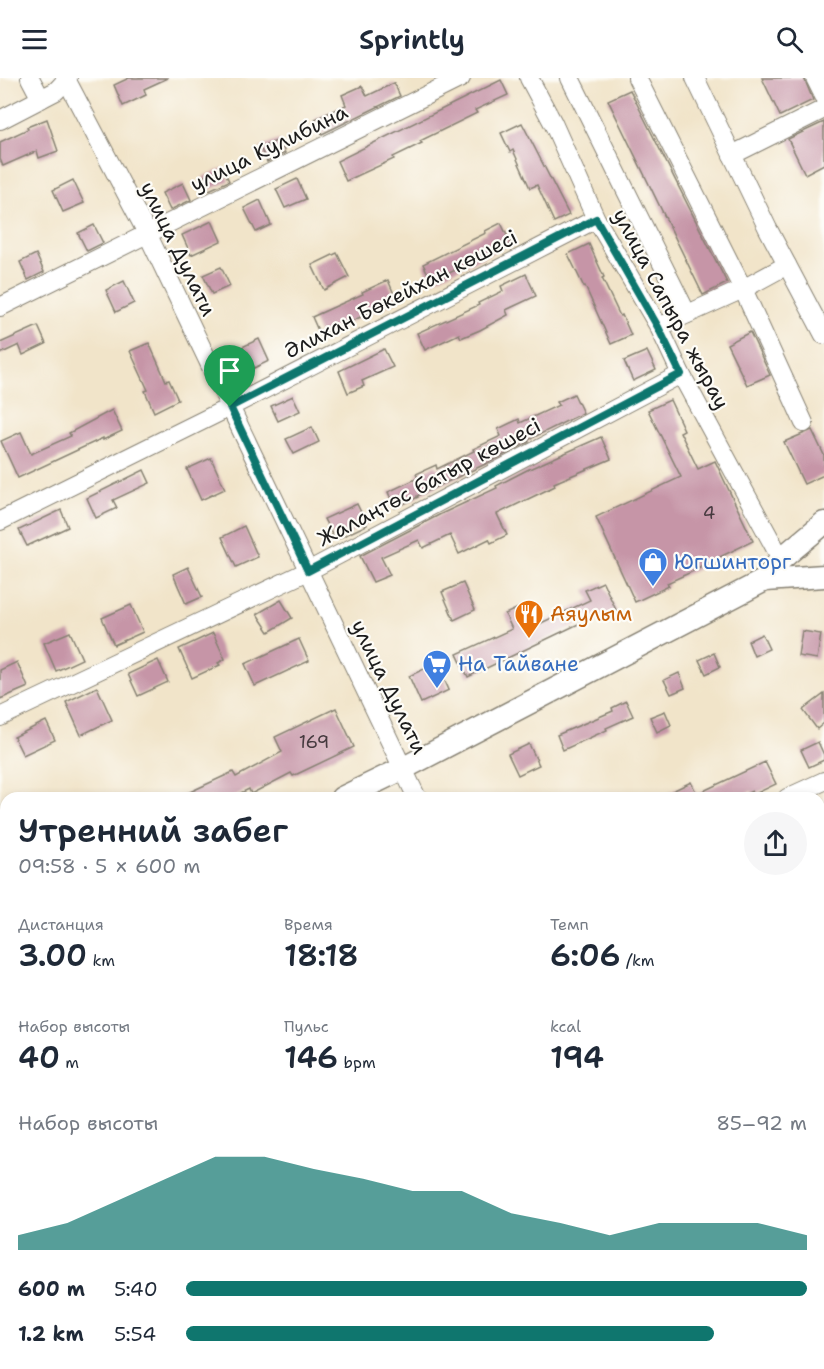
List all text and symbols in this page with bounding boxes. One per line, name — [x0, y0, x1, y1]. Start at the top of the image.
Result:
text: Sprintly — [359, 21, 465, 58]
icon: menu — [18, 23, 51, 56]
icon: search — [773, 23, 806, 56]
street label: улица Кулибина — [186, 98, 352, 198]
street label: улица Дулати — [133, 177, 223, 321]
street label: улица Сапыра жырау — [606, 204, 736, 414]
street label: Әлихан Бөкейхан көшесі — [280, 223, 522, 365]
pin — [204, 345, 255, 407]
icon: arrive — [213, 354, 246, 387]
street label: Жалаңтөс батыр көшесі — [312, 411, 546, 553]
house number: 4 — [703, 501, 715, 525]
shop icon: Югшинторг — [637, 546, 669, 588]
place label: Югшинторг — [674, 548, 792, 576]
restaurant icon: Аяулым — [513, 598, 545, 640]
place label: Аяулым — [550, 600, 632, 628]
street label: улица Дулати — [344, 615, 434, 759]
supermarket icon: На Тайване — [421, 648, 453, 690]
place label: На Тайване — [458, 650, 579, 678]
house number: 169 — [299, 730, 329, 754]
text: Утренний забег — [18, 808, 288, 853]
button: share — [744, 812, 807, 875]
text: 09:58 · 5 × 600 m — [18, 853, 200, 879]
text: Дистанция — [18, 914, 104, 935]
text: Время — [284, 914, 333, 935]
text: Темп — [550, 914, 589, 935]
text: 3.00 — [18, 935, 87, 976]
text: 18:18 — [284, 935, 359, 976]
text: 6:06 — [550, 935, 621, 976]
text: km — [87, 950, 115, 971]
text: /km — [621, 950, 655, 971]
text: Набор высоты — [18, 1016, 130, 1037]
text: Пульс — [284, 1016, 329, 1037]
text: kcal — [550, 1016, 581, 1037]
text: 40 — [18, 1037, 60, 1078]
text: 146 — [284, 1037, 338, 1078]
text: 194 — [550, 1037, 604, 1078]
text: m — [60, 1052, 79, 1073]
text: bpm — [338, 1052, 376, 1073]
text: Набор высоты — [18, 1110, 158, 1136]
text: 85–92 m — [716, 1110, 807, 1136]
text: 600 m — [18, 1276, 85, 1302]
text: 5:40 — [114, 1276, 158, 1302]
text: 1.2 km — [18, 1321, 84, 1347]
text: 5:54 — [114, 1321, 156, 1347]

